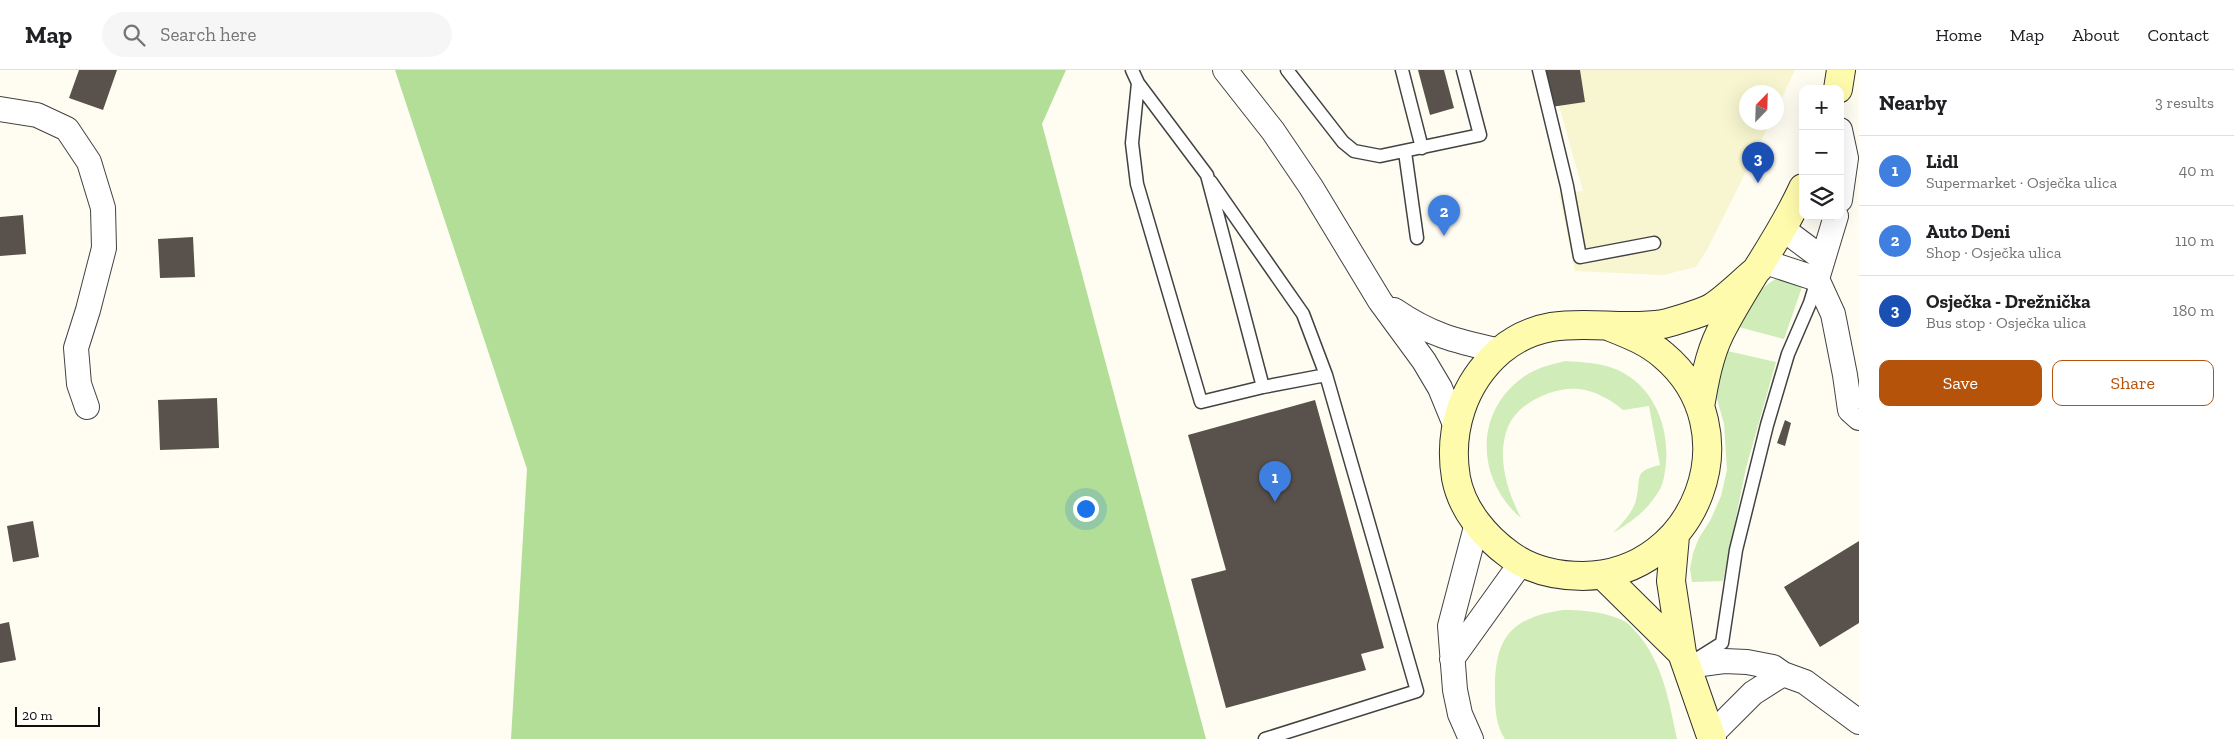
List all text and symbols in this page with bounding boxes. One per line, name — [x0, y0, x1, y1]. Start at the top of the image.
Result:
search box — [102, 12, 452, 57]
text: Map — [25, 20, 72, 49]
icon: search — [120, 21, 148, 49]
text: Search here — [160, 23, 257, 46]
text: Home — [1935, 24, 1982, 46]
text: Map — [2010, 24, 2044, 46]
text: About — [2072, 24, 2119, 46]
text: Contact — [2147, 24, 2209, 46]
north arrow — [1739, 85, 1784, 130]
map controls — [1799, 85, 1844, 220]
button: + — [1799, 85, 1844, 130]
text: Nearby — [1879, 90, 1947, 115]
text: 3 results — [2155, 93, 2214, 112]
button: − — [1799, 130, 1844, 175]
pin: 3 — [1742, 142, 1774, 183]
text: Lidl — [1926, 150, 1959, 173]
text: 1 — [1892, 161, 1898, 180]
text: 40 m — [2179, 161, 2214, 180]
text: Supermarket · Osječka ulica — [1926, 173, 2117, 192]
button: layers — [1799, 175, 1844, 220]
pin: 2 — [1428, 195, 1460, 236]
text: Auto Deni — [1926, 220, 2010, 243]
text: 2 — [1891, 231, 1899, 250]
text: 110 m — [2175, 231, 2214, 250]
text: Shop · Osječka ulica — [1926, 243, 2061, 262]
text: Osječka - Drežnička — [1926, 290, 2091, 313]
text: 3 — [1891, 301, 1899, 320]
text: 180 m — [2173, 301, 2214, 320]
text: Bus stop · Osječka ulica — [1926, 313, 2086, 332]
button: Save — [1879, 360, 2042, 406]
button: Share — [2052, 360, 2214, 406]
pin: 1 — [1259, 461, 1291, 502]
your location — [1073, 496, 1099, 522]
scale bar — [15, 704, 100, 727]
text: 20 m — [22, 707, 53, 724]

